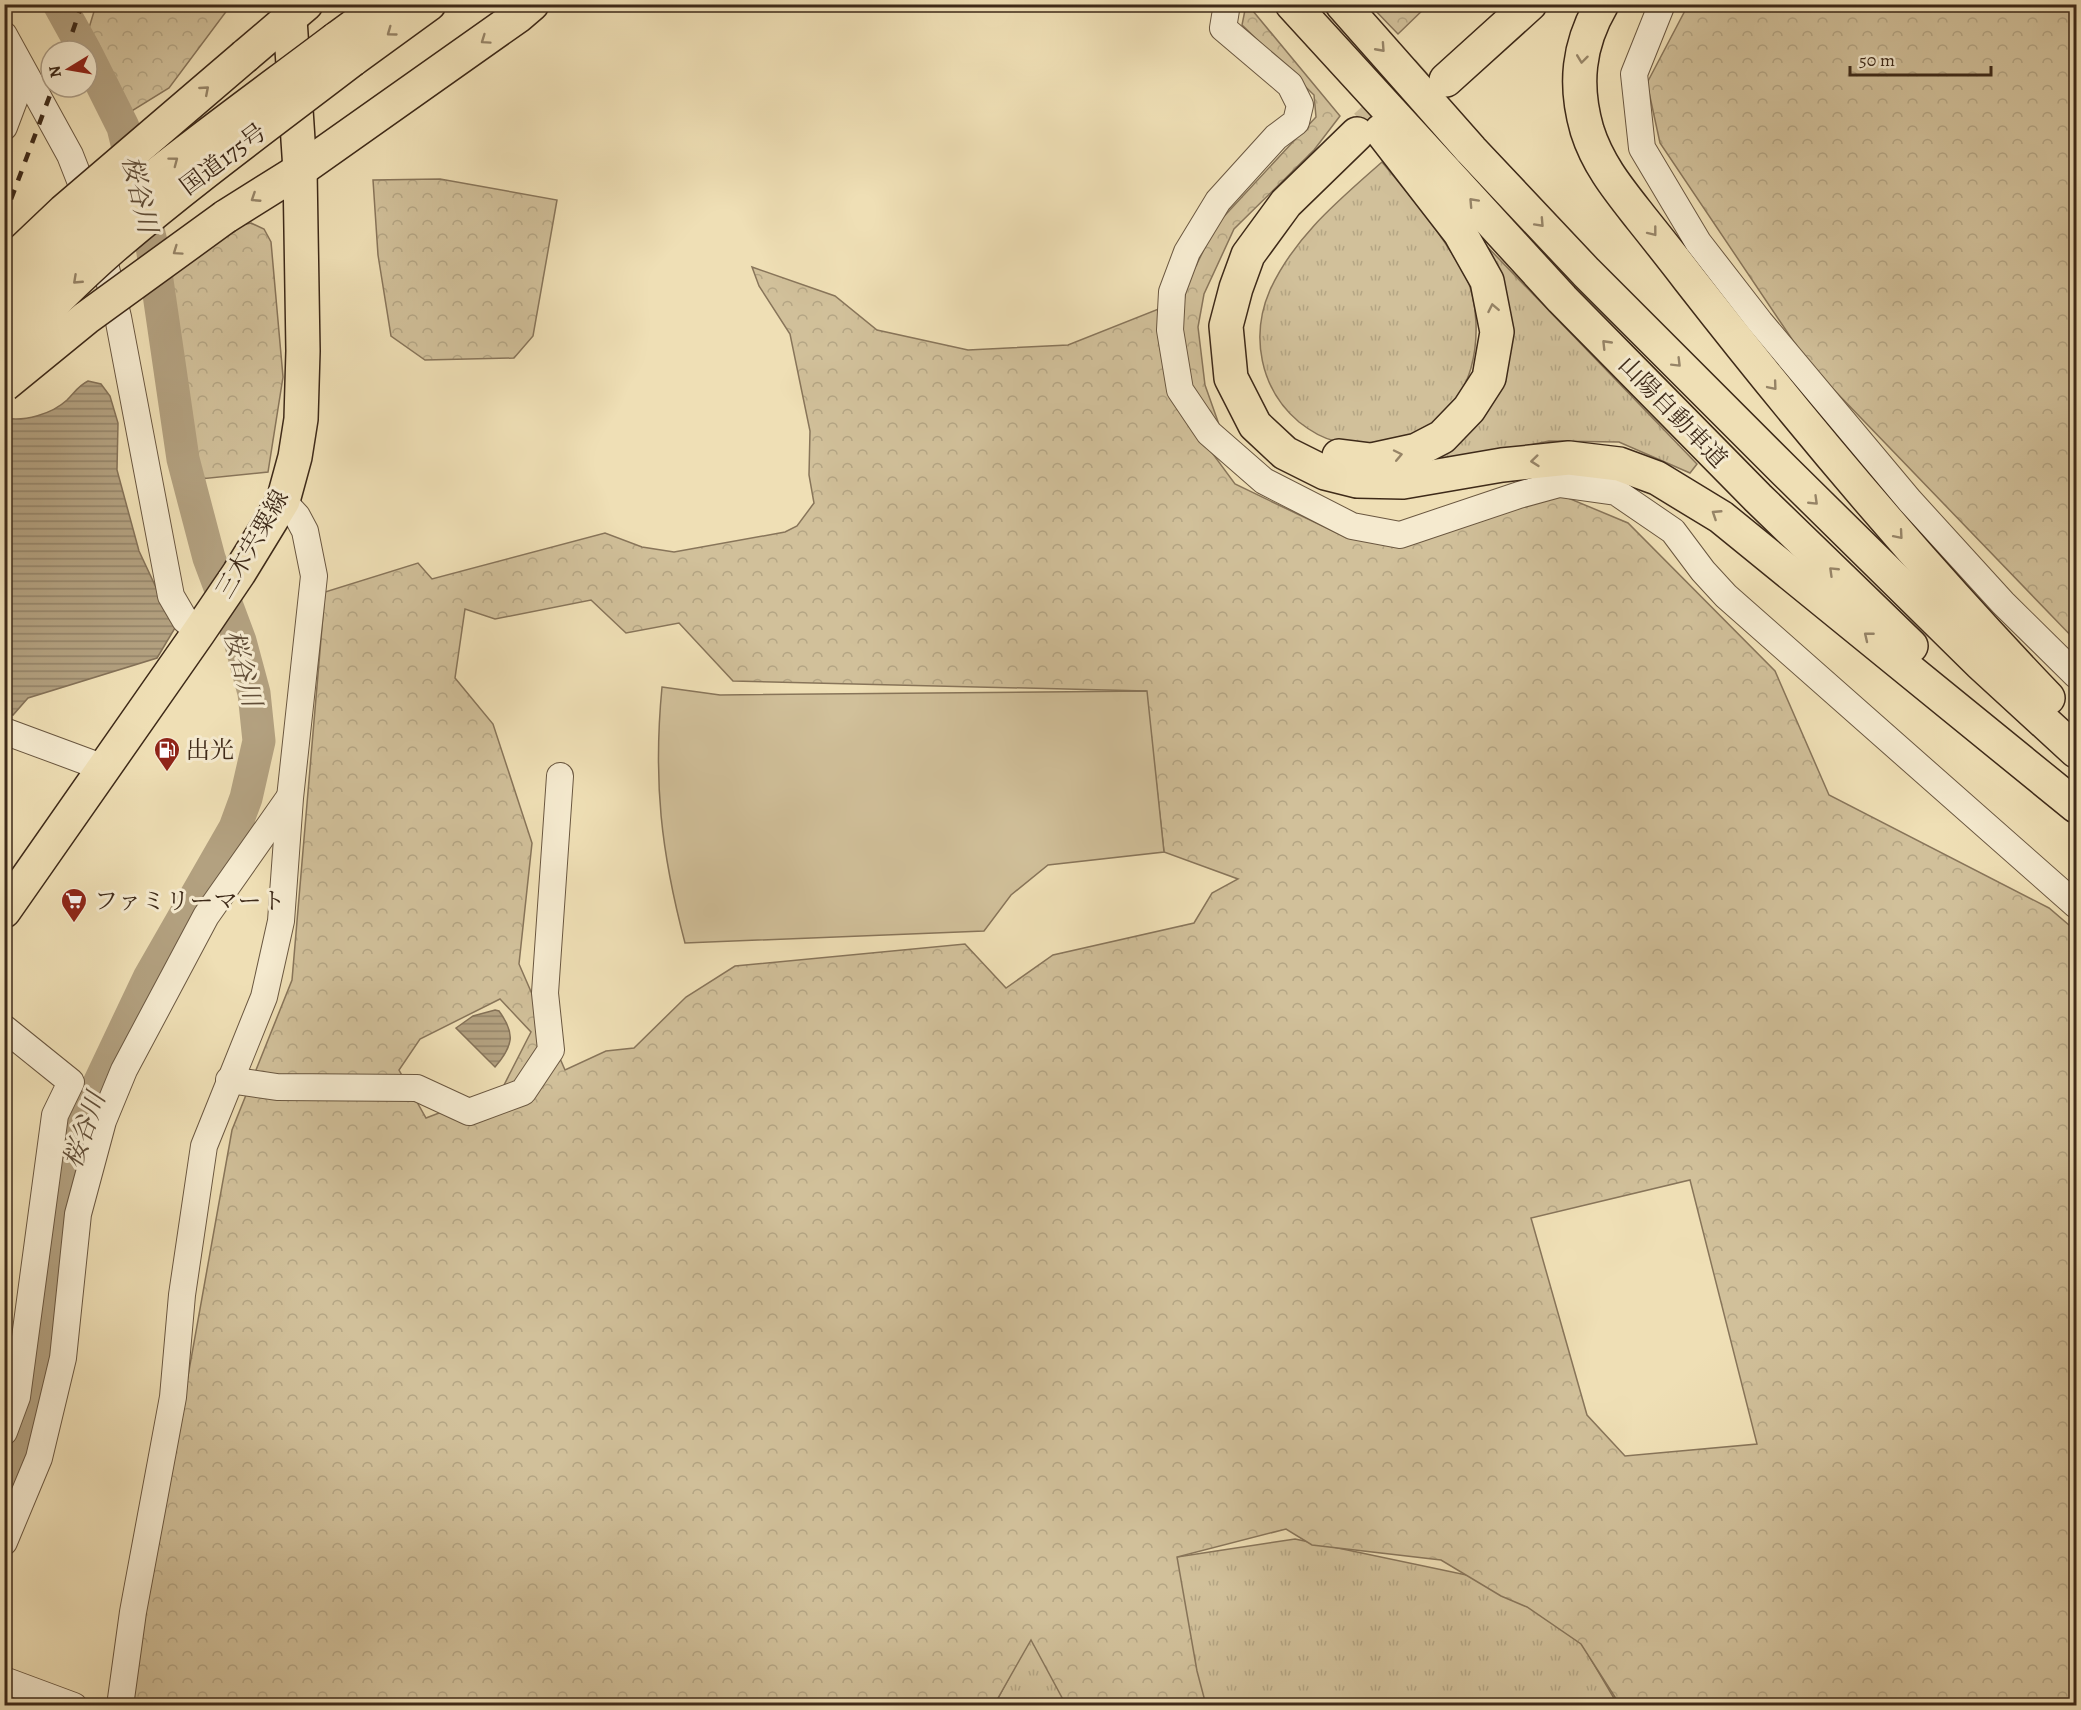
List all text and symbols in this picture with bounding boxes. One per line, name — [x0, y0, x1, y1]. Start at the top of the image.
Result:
one-way arrow — [386, 25, 397, 36]
one-way arrow — [481, 33, 492, 44]
north arrow — [39, 39, 99, 99]
scale bar — [1850, 39, 1991, 77]
one-way arrow — [1374, 41, 1385, 52]
text: 50 m — [1859, 48, 1895, 72]
one-way arrow — [1576, 54, 1588, 63]
text: N — [43, 64, 67, 79]
one-way arrow — [198, 86, 209, 97]
street label: 国道175号 — [173, 116, 273, 202]
water label: 桜谷川 — [114, 152, 166, 239]
one-way arrow — [168, 157, 179, 168]
one-way arrow — [251, 191, 262, 202]
one-way arrow — [1469, 198, 1480, 208]
one-way arrow — [1533, 217, 1544, 227]
one-way arrow — [1645, 225, 1656, 236]
one-way arrow — [173, 244, 184, 255]
one-way arrow — [73, 273, 84, 284]
one-way arrow — [1487, 304, 1500, 314]
one-way arrow — [1603, 340, 1614, 351]
street label: 山陽自動車道 — [1611, 349, 1735, 475]
one-way arrow — [1669, 355, 1680, 366]
one-way arrow — [1766, 379, 1777, 390]
one-way arrow — [1392, 449, 1402, 462]
one-way arrow — [1530, 454, 1539, 467]
street label: 三木宍粟線 — [208, 484, 296, 604]
one-way arrow — [1807, 493, 1818, 504]
one-way arrow — [1712, 510, 1723, 521]
one-way arrow — [1892, 528, 1903, 539]
one-way arrow — [1830, 567, 1840, 578]
water label: 桜谷川 — [216, 626, 270, 713]
one-way arrow — [1864, 632, 1875, 643]
place label: 出光 — [186, 734, 234, 766]
fuel station icon: 出光 — [152, 735, 182, 773]
place label: ファミリーマート — [94, 885, 286, 917]
supermarket icon: ファミリーマート — [59, 886, 89, 924]
water label: 桜谷川 — [55, 1085, 115, 1173]

